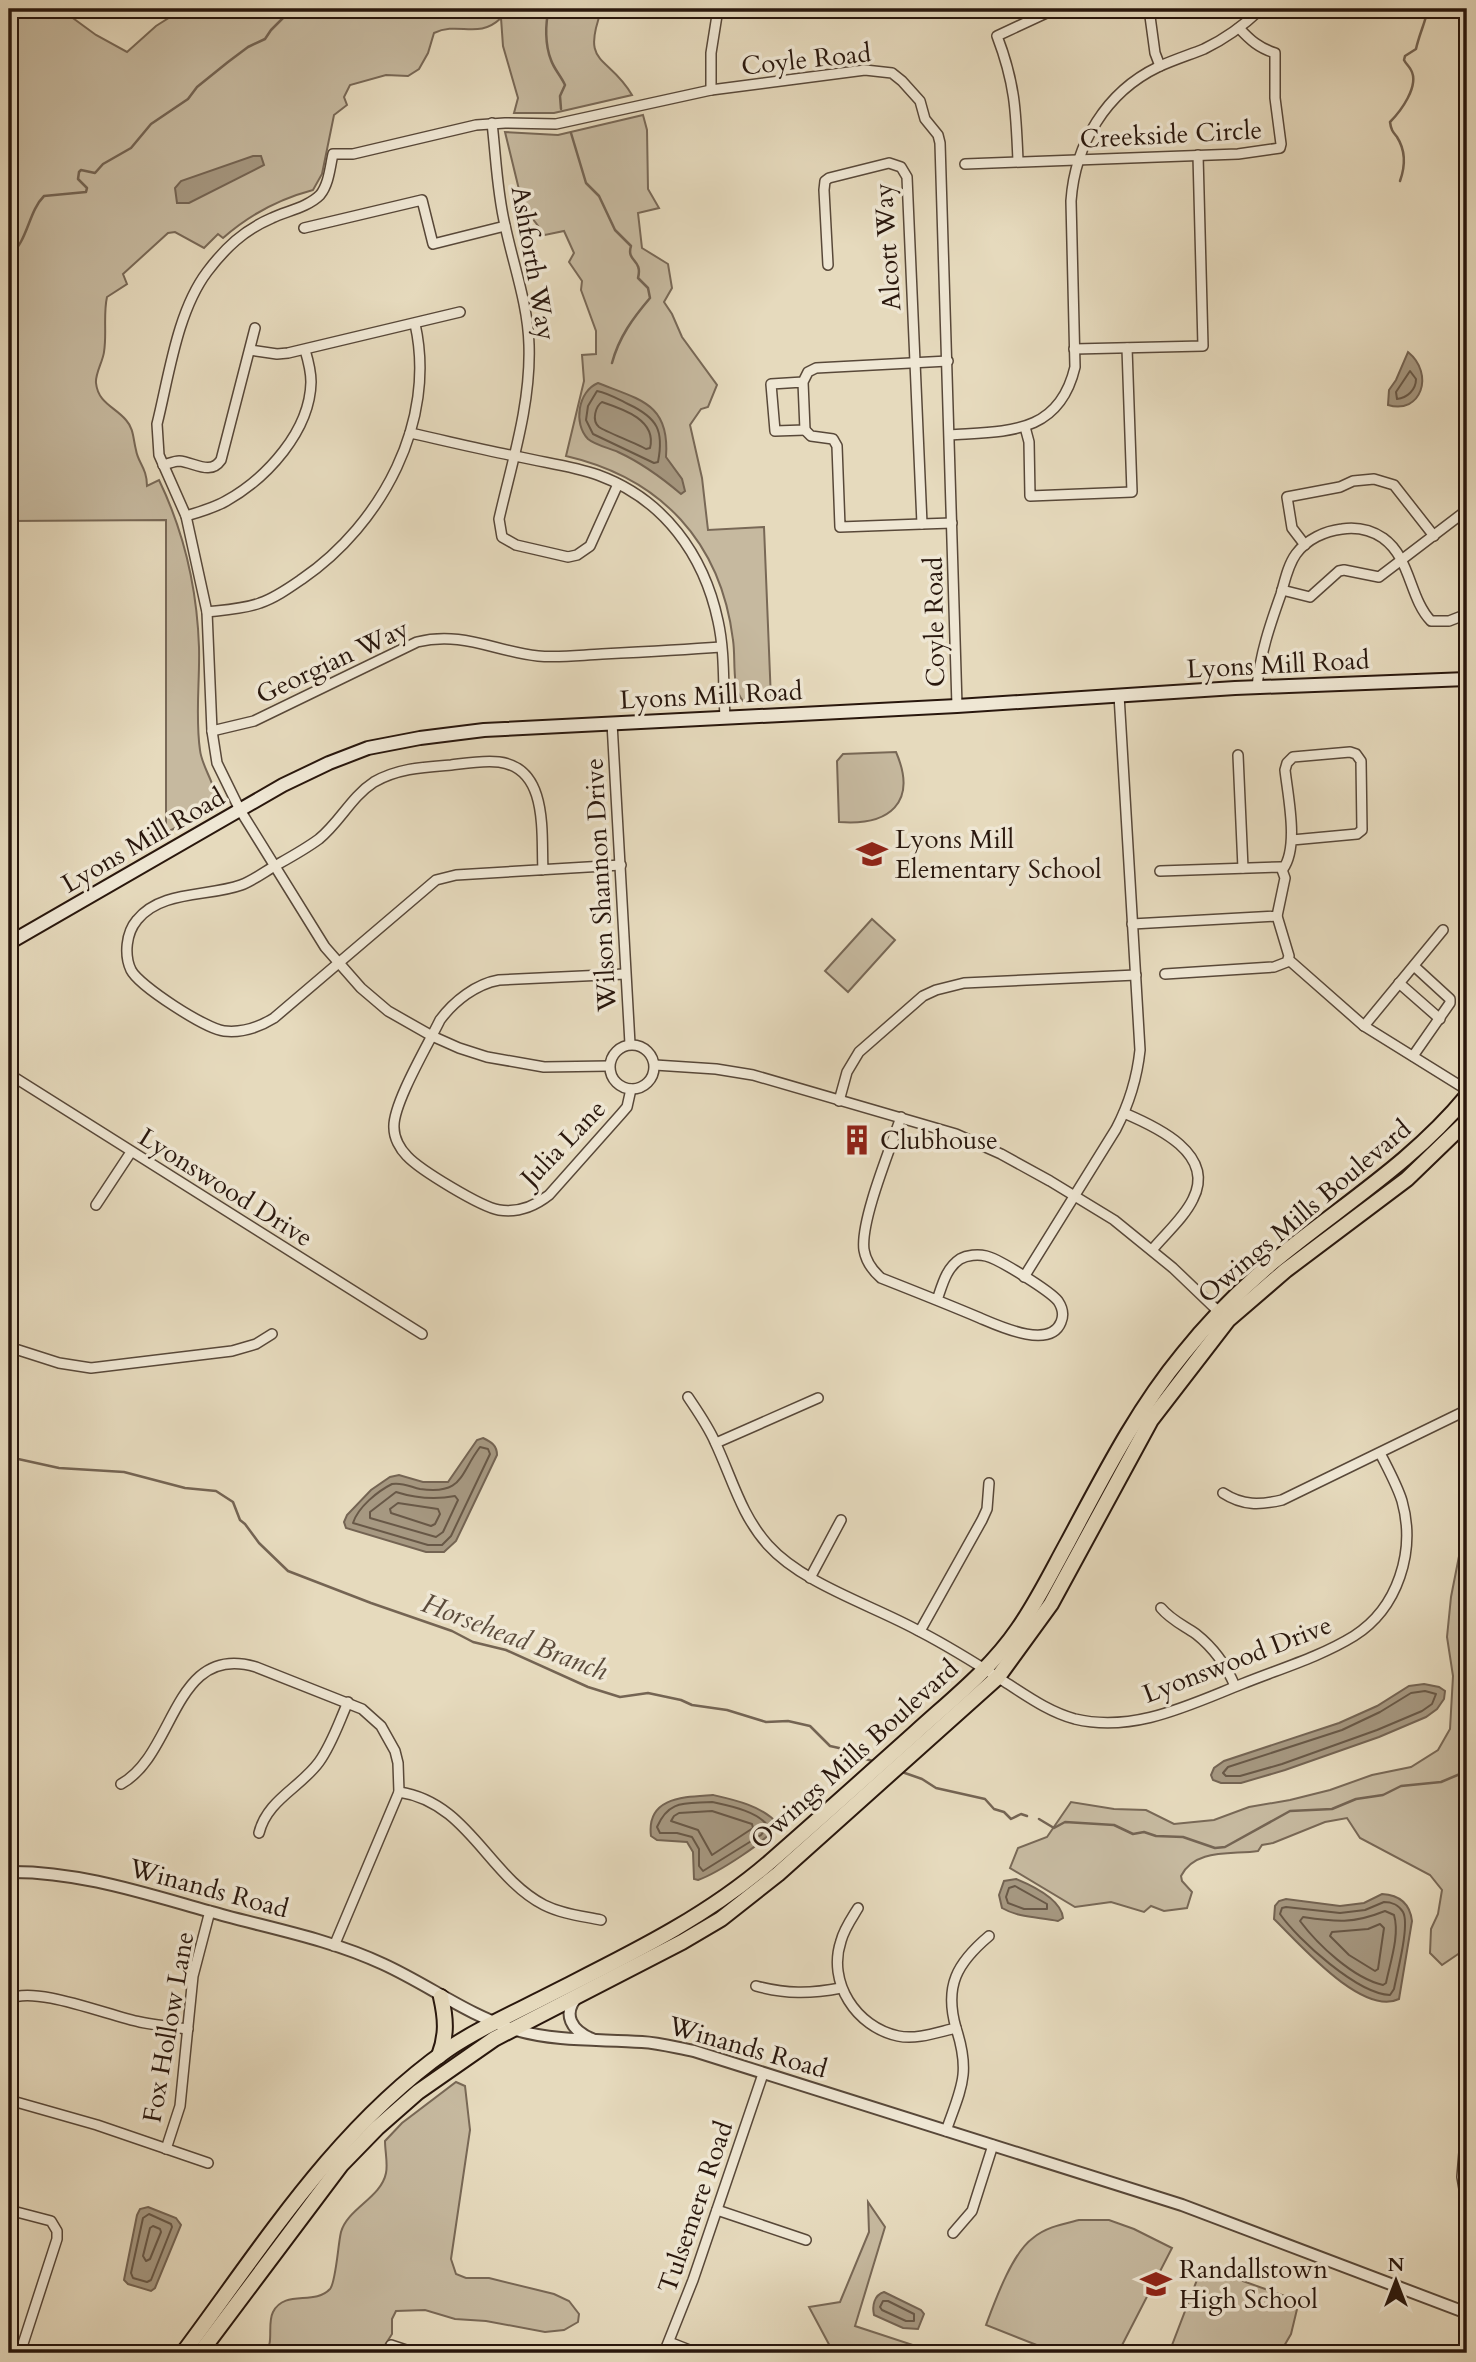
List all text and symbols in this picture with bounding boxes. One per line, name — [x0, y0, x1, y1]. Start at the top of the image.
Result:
street label: Coyle Road — [739, 35, 873, 84]
street label: Creekside Circle — [1079, 112, 1263, 157]
street label: Alcott Way — [866, 182, 909, 312]
street label: Ashforth Way — [503, 183, 564, 343]
street label: Coyle Road — [916, 556, 953, 687]
street label: Georgian Way — [250, 611, 414, 712]
street label: Lyons Mill Road — [1186, 642, 1371, 687]
street label: Lyons Mill Road — [619, 673, 804, 718]
street label: Wilson Shannon Drive — [576, 757, 625, 1014]
street label: Lyons Mill Road — [55, 779, 231, 901]
place label: Lyons Mill Elementary School — [895, 822, 1102, 887]
school or university icon: Lyons Mill Elementary School — [855, 837, 889, 871]
street label: Julia Lane — [510, 1092, 614, 1198]
street label: Owings Mills Boulevard — [1190, 1112, 1419, 1311]
street label: Lyonswood Drive — [132, 1120, 320, 1255]
building icon: Clubhouse — [840, 1123, 874, 1157]
place label: Clubhouse — [880, 1123, 998, 1158]
water label: Horsehead Branch — [416, 1584, 614, 1690]
street label: Lyonswood Drive — [1138, 1607, 1337, 1712]
street label: Owings Mills Boulevard — [743, 1651, 966, 1857]
street label: Winands Road — [124, 1850, 293, 1927]
street label: Fox Hollow Lane — [134, 1929, 203, 2125]
street label: Winands Road — [664, 2008, 831, 2087]
street label: Tulsemere Road — [650, 2116, 741, 2298]
north arrow — [1360, 2246, 1430, 2316]
place label: Randallstown High School — [1179, 2252, 1328, 2317]
text: N — [1388, 2252, 1405, 2278]
school or university icon: Randallstown High School — [1139, 2267, 1173, 2301]

